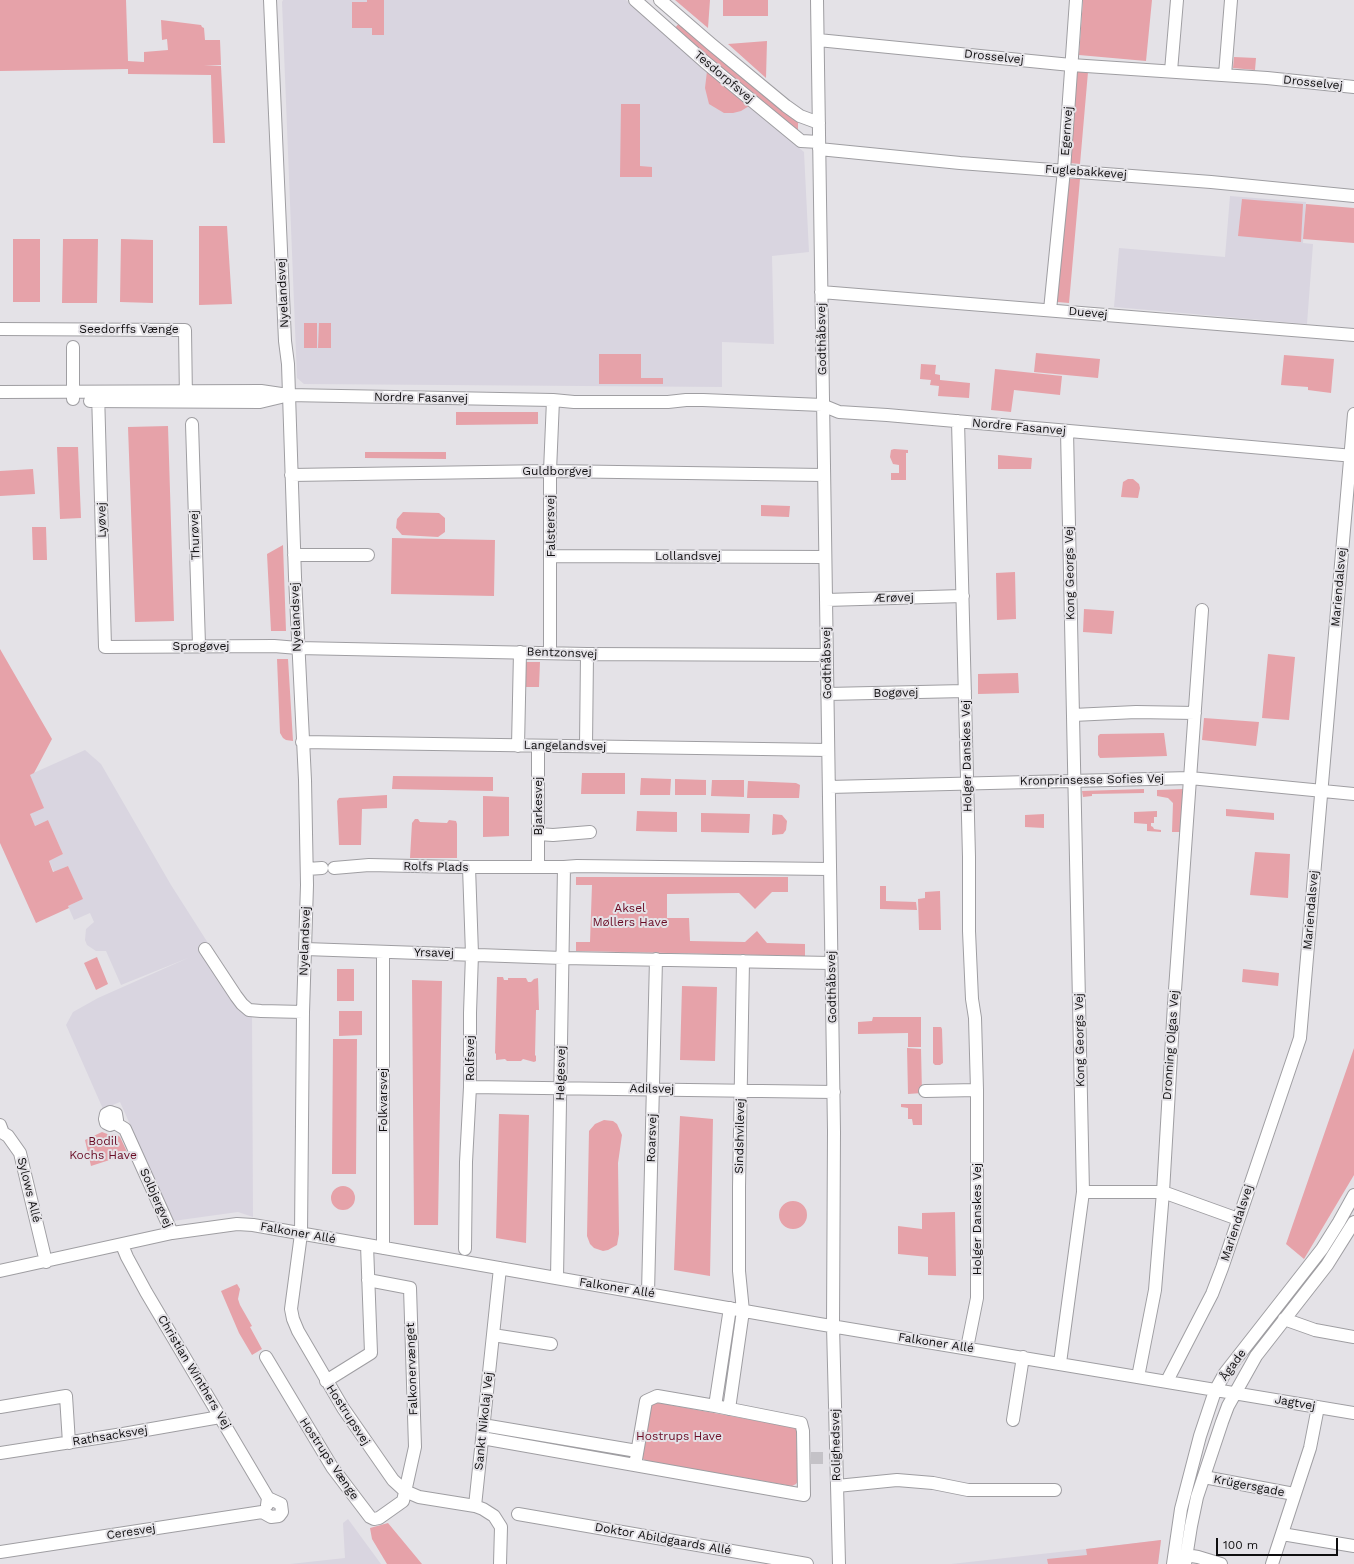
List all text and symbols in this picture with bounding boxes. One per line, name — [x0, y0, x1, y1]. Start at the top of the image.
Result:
street label: Drosselvej — [963, 47, 1025, 67]
street label: Tesdorpfsvej — [691, 48, 757, 106]
street label: Drosselvej — [1282, 73, 1344, 93]
street label: Egernvej — [1058, 106, 1076, 156]
street label: Fuglebakkevej — [1045, 162, 1127, 182]
street label: Nyelandsvej — [274, 258, 292, 328]
street label: Godthåbsvej — [814, 303, 830, 375]
street label: Duevej — [1068, 304, 1108, 322]
street label: Seedorffs Vænge — [79, 322, 179, 336]
street label: Nordre Fasanvej — [374, 390, 468, 406]
street label: Nordre Fasanvej — [971, 416, 1067, 438]
street label: Guldborgvej — [522, 464, 592, 478]
street label: Falstersvej — [543, 495, 559, 557]
street label: Lyøvej — [94, 502, 110, 538]
street label: Thurøvej — [187, 510, 203, 560]
street label: Kong Georgs Vej — [1062, 526, 1078, 620]
street label: Mariendalsvej — [1328, 547, 1350, 627]
street label: Lollandsvej — [655, 549, 721, 563]
street label: Nyelandsvej — [288, 582, 304, 652]
street label: Ærøvej — [874, 590, 914, 606]
street label: Godthåbsvej — [819, 627, 835, 699]
street label: Sprogøvej — [173, 639, 229, 653]
street label: Bentzonsvej — [526, 645, 598, 661]
street label: Bogøvej — [873, 685, 919, 701]
street label: Holger Danskes Vej — [959, 700, 975, 812]
street label: Langelandsvej — [524, 738, 606, 754]
street label: Kronprinsesse Sofies Vej — [1020, 772, 1164, 788]
street label: Bjarkesvej — [531, 777, 545, 835]
street label: Rolfs Plads — [403, 859, 469, 875]
street label: Mariendalsvej — [1300, 870, 1322, 950]
park label: Aksel Møllers Have — [592, 901, 668, 929]
street label: Nyelandsvej — [297, 906, 313, 976]
street label: Yrsavej — [414, 945, 454, 961]
street label: Godthåbsvej — [824, 951, 840, 1023]
street label: Dronning Olgas Vej — [1160, 990, 1182, 1100]
street label: Kong Georgs Vej — [1072, 993, 1088, 1087]
street label: Rolfsvej — [463, 1035, 477, 1081]
street label: Helgesvej — [553, 1045, 569, 1101]
street label: Folkvarsvej — [376, 1068, 390, 1132]
street label: Adilsvej — [630, 1081, 674, 1097]
street label: Sindshvilevej — [732, 1098, 748, 1174]
street label: Roarsvej — [644, 1113, 660, 1163]
park label: Bodil Kochs Have — [69, 1134, 137, 1162]
street label: Sylows Allé — [14, 1156, 44, 1224]
street label: Holger Danskes Vej — [970, 1163, 984, 1275]
street label: Solbjergvej — [137, 1166, 175, 1230]
street label: Mariendalsvej — [1218, 1183, 1256, 1263]
street label: Falkoner Allé — [259, 1219, 337, 1247]
street label: Falkoner Allé — [578, 1275, 656, 1301]
street label: Christian Winthers Vej — [154, 1312, 234, 1432]
street label: Falkonervænget — [403, 1322, 421, 1416]
street label: Falkoner Allé — [897, 1330, 975, 1356]
street label: Ågade — [1217, 1346, 1249, 1384]
street label: Sankt Nikolaj Vej — [472, 1371, 496, 1471]
street label: Hostrupsvej — [323, 1382, 373, 1448]
street label: Jagtvej — [1273, 1392, 1317, 1414]
street label: Rolighedsvej — [828, 1409, 844, 1481]
street label: Hostrups Vænge — [296, 1415, 362, 1503]
street label: Rathsacksvej — [71, 1423, 149, 1449]
park label: Hostrups Have — [636, 1429, 722, 1443]
street label: Krügersgade — [1212, 1472, 1286, 1500]
street label: Doktor Abildgaards Allé — [594, 1520, 732, 1558]
street label: Ceresvej — [106, 1521, 156, 1543]
scale bar — [1218, 1530, 1340, 1556]
text: 100 m — [1223, 1538, 1258, 1552]

